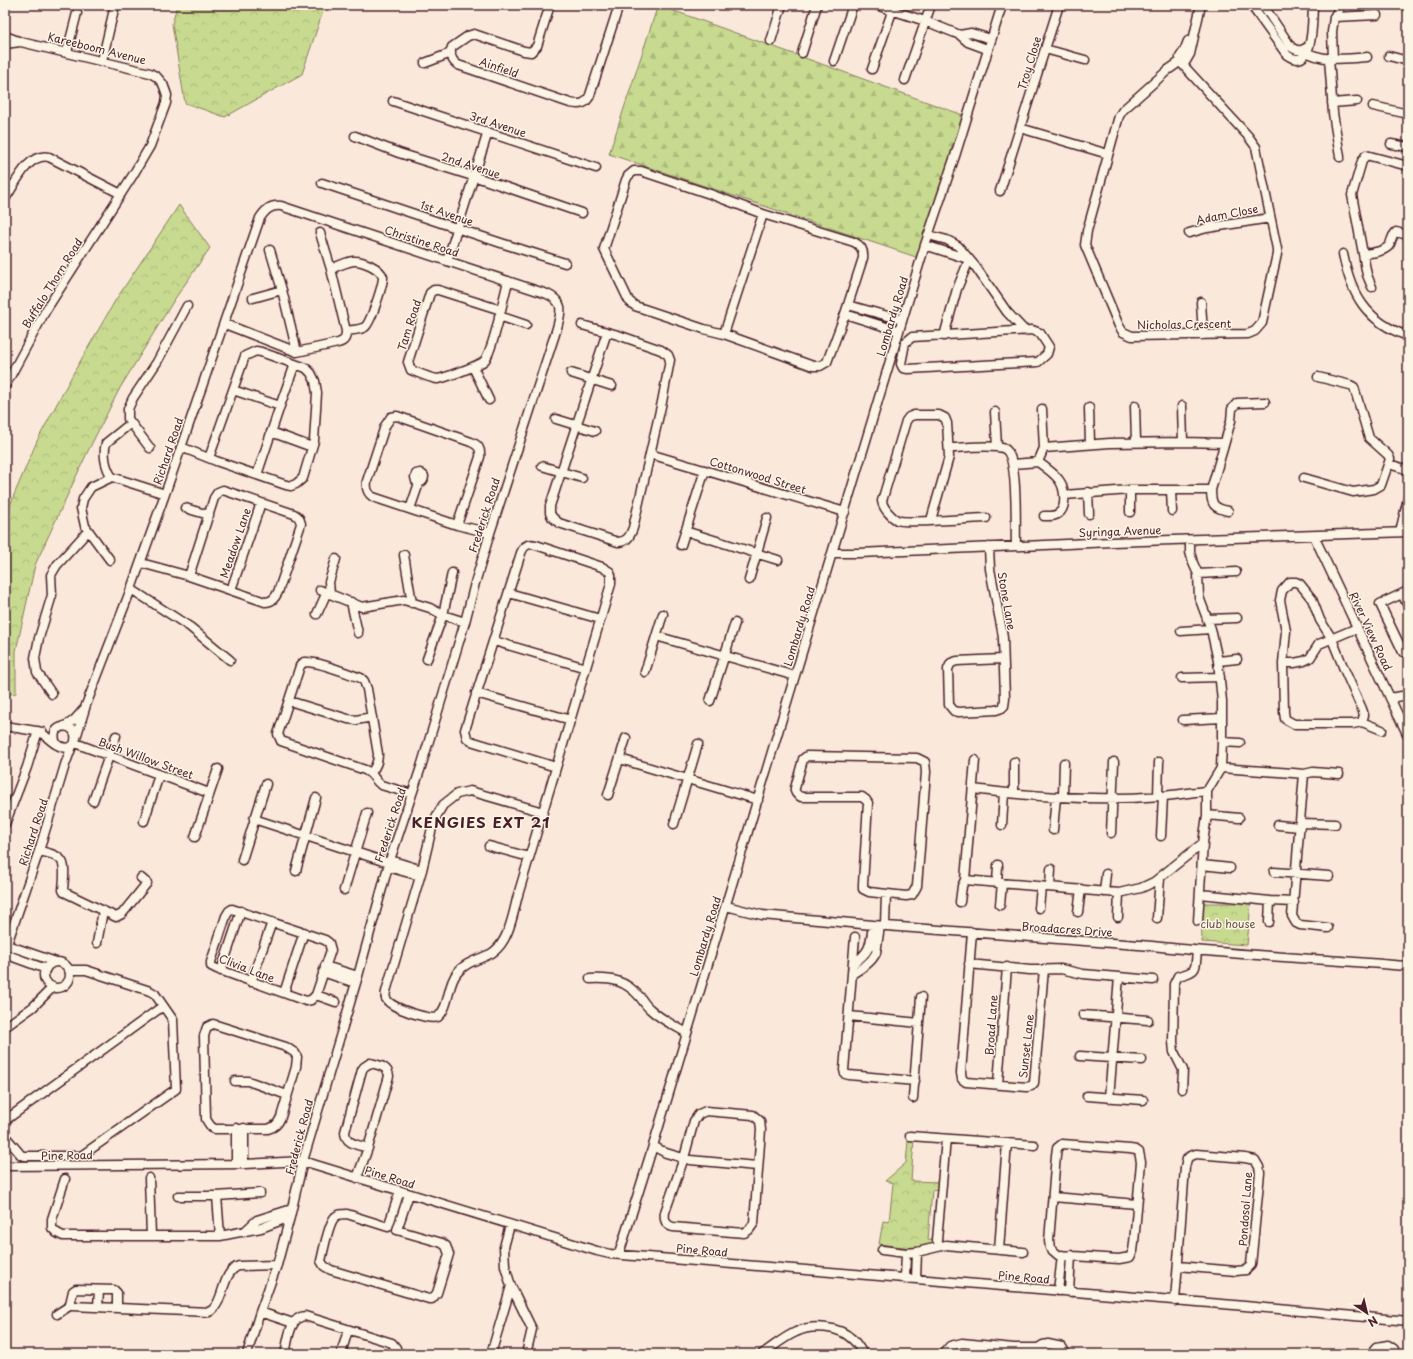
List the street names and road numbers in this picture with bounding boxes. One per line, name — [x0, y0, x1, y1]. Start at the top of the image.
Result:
street label: Kareeboom Avenue — [46, 28, 148, 68]
street label: Troy Close — [1013, 34, 1045, 92]
street label: Ainfield — [477, 52, 521, 82]
street label: 3rd Avenue — [467, 107, 529, 141]
street label: 2nd Avenue — [439, 147, 503, 183]
street label: 1st Avenue — [418, 196, 476, 230]
street label: Adam Close — [1195, 200, 1260, 228]
street label: Christine Road — [383, 221, 461, 261]
street label: Buffalo Thorn Road — [17, 235, 87, 331]
street label: Lombardy Road — [872, 274, 912, 358]
street label: Tam Road — [393, 297, 425, 353]
street label: Nicholas Crescent — [1137, 315, 1232, 333]
street label: Richard Road — [149, 415, 188, 487]
street label: Cottonwood Street — [708, 452, 809, 498]
street label: Frederick Road — [464, 475, 504, 555]
street label: Meadow Lane — [215, 505, 255, 580]
street label: Syringa Avenue — [1078, 521, 1162, 541]
street label: Stone Lane — [993, 570, 1021, 632]
street label: Lombardy Road — [779, 584, 819, 668]
street label: River View Road — [1345, 589, 1397, 674]
street label: Bush Willow Street — [96, 733, 196, 783]
street label: Frederick Road — [370, 785, 410, 865]
street label: Richard Road — [14, 795, 52, 868]
street label: Lombardy Road — [685, 894, 725, 978]
street label: Broadacres Drive — [1021, 917, 1113, 941]
street label: Clivia Lane — [217, 950, 277, 986]
street label: Broad Lane — [980, 994, 1002, 1056]
street label: Sunset Lane — [1014, 1013, 1038, 1079]
street label: Frederick Road — [281, 1097, 317, 1177]
street label: Pine Road — [41, 1146, 93, 1164]
street label: Pine Road — [363, 1161, 417, 1193]
street label: Pondosol Lane — [1234, 1171, 1256, 1247]
street label: Pine Road — [675, 1239, 729, 1261]
street label: Pine Road — [997, 1266, 1051, 1288]

